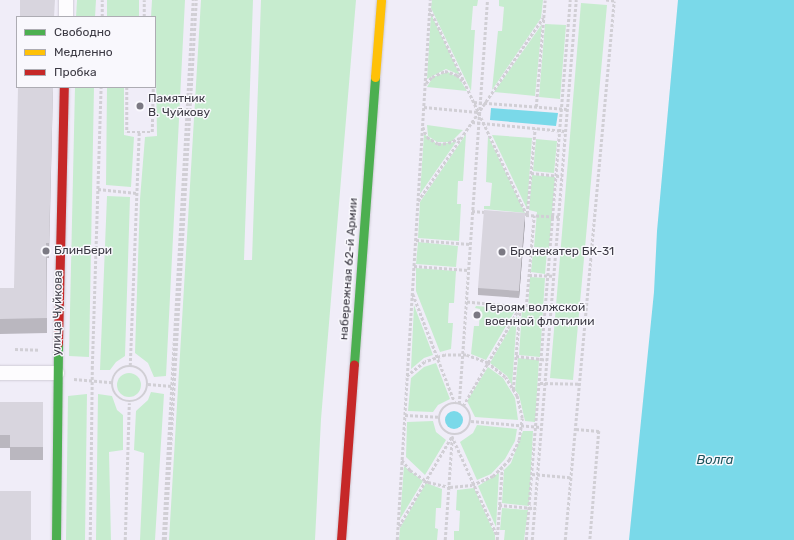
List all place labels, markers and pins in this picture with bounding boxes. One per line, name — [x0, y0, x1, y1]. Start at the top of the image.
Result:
place label: Памятник В. Чуйкову — [148, 92, 210, 120]
marker: Памятник В. Чуйкову — [135, 101, 145, 111]
place label: БлинБери — [54, 244, 112, 258]
place label: Бронекатер БК-31 — [510, 245, 614, 259]
marker: БлинБери — [41, 246, 51, 256]
marker: Бронекатер БК-31 — [497, 247, 507, 257]
place label: Героям волжской военной флотилии — [485, 301, 594, 329]
marker: Героям волжской военной флотилии — [472, 310, 482, 320]

